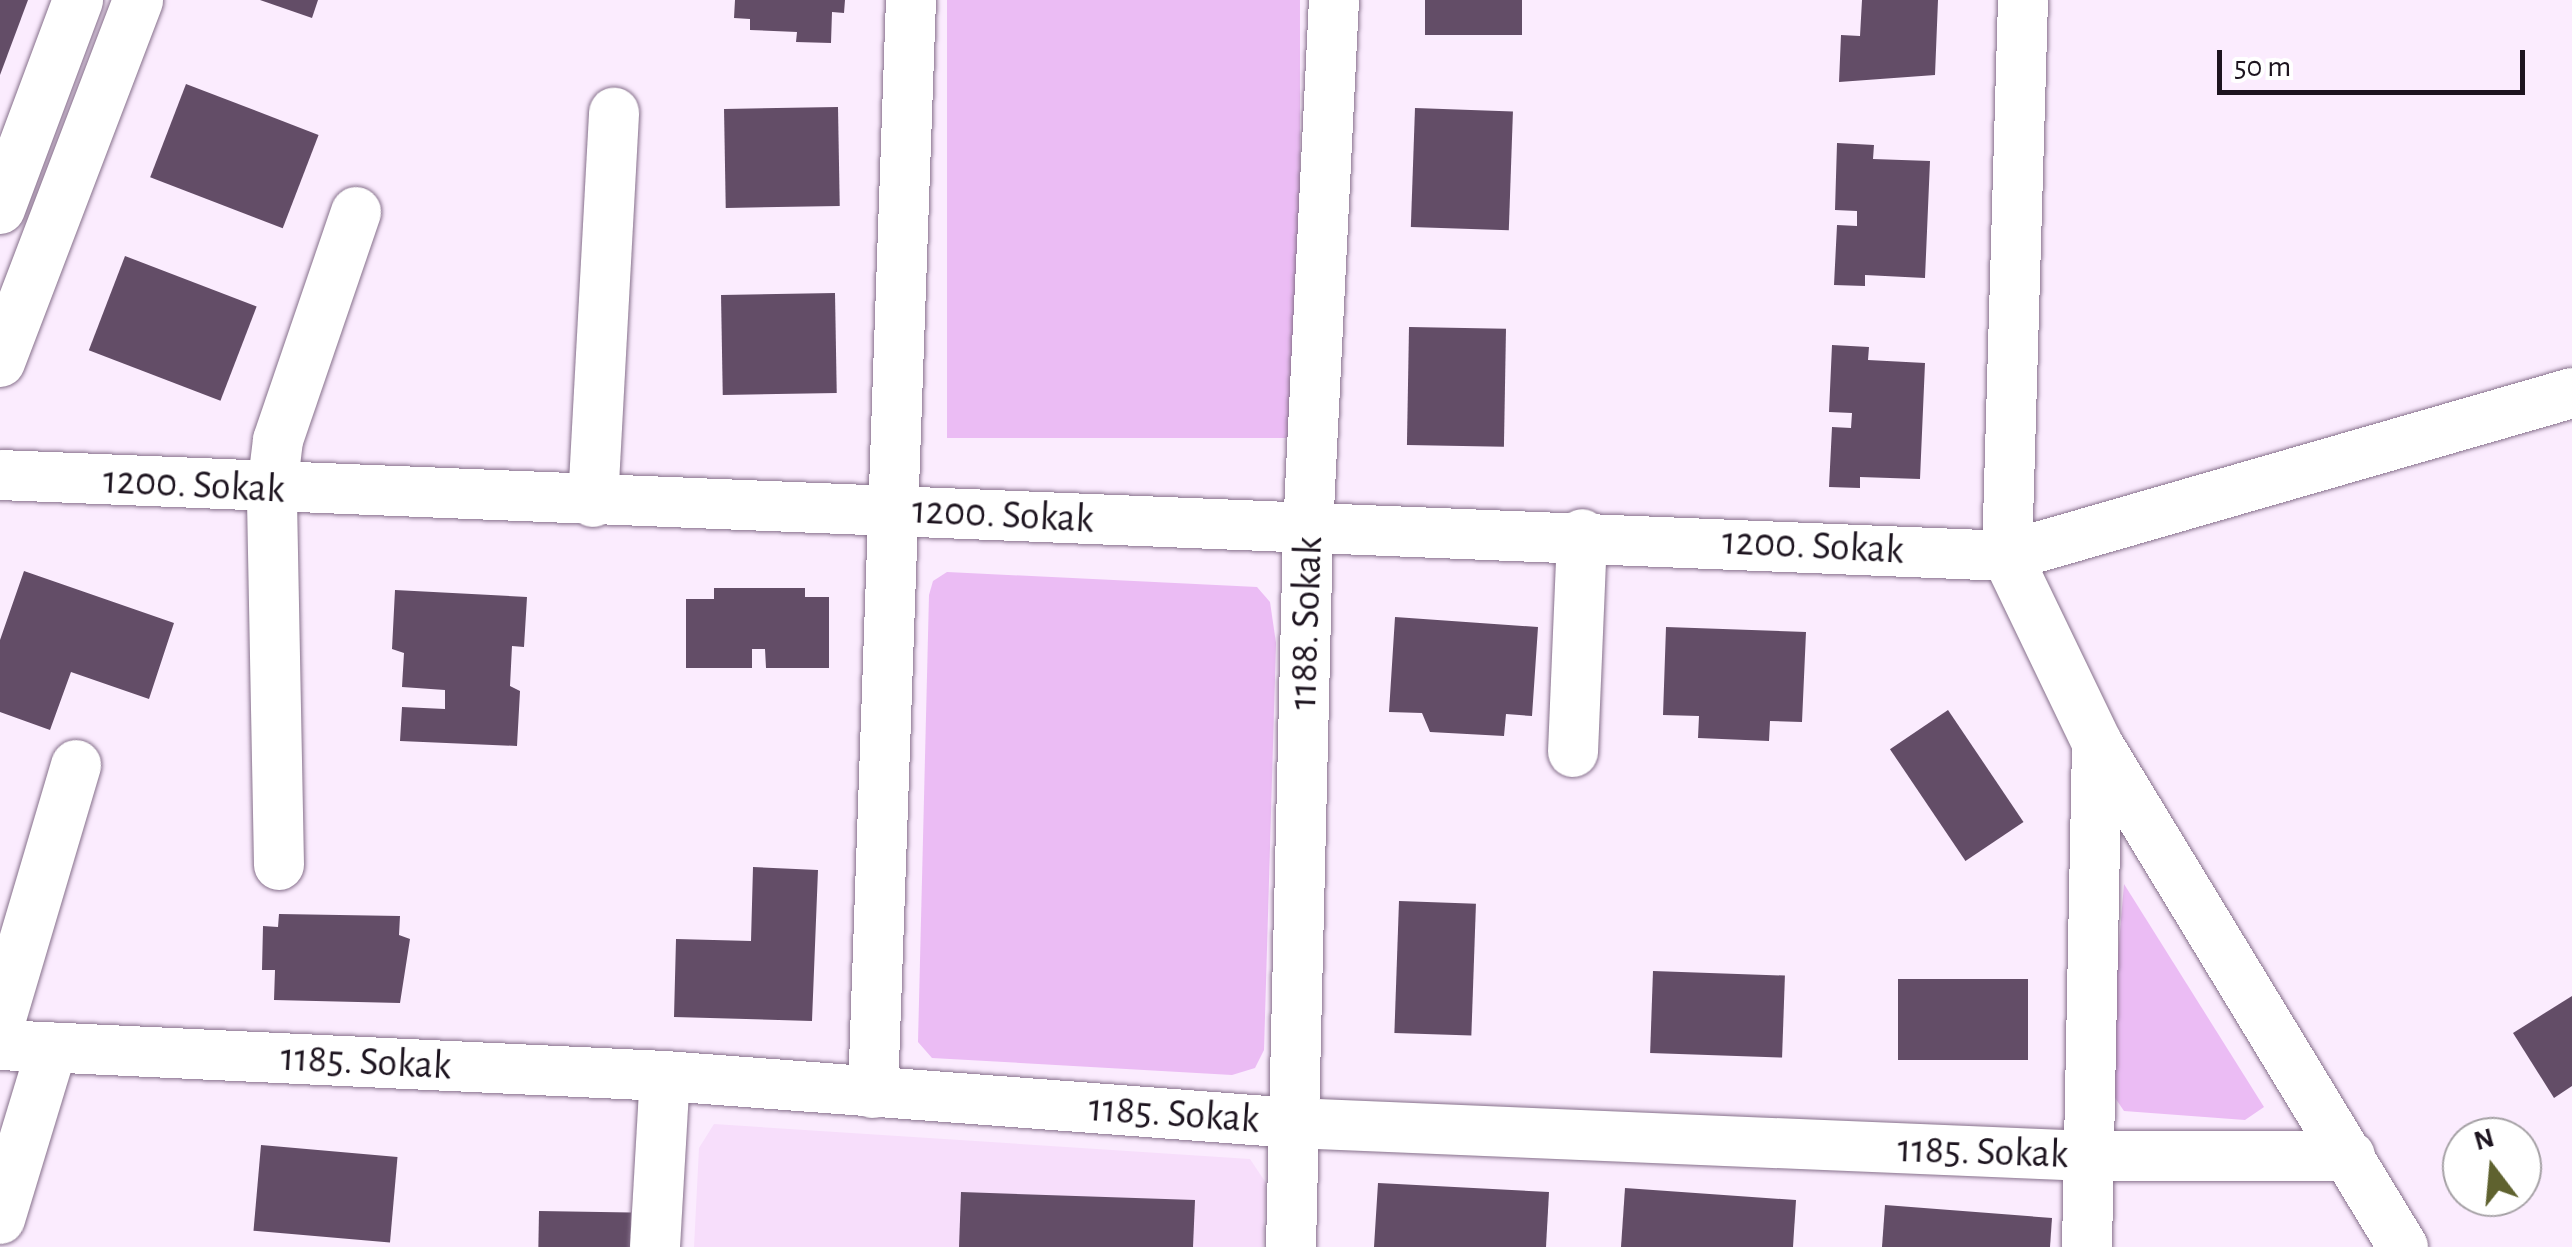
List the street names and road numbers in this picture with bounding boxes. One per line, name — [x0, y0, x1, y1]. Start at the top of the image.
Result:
street label: 1200. Sokak — [102, 456, 286, 514]
street label: 1200. Sokak — [911, 486, 1095, 544]
street label: 1200. Sokak — [1721, 517, 1905, 575]
street label: 1188. Sokak — [1279, 536, 1333, 710]
street label: 1185. Sokak — [279, 1034, 453, 1090]
street label: 1185. Sokak — [1087, 1084, 1261, 1144]
street label: 1185. Sokak — [1897, 1125, 2069, 1179]

